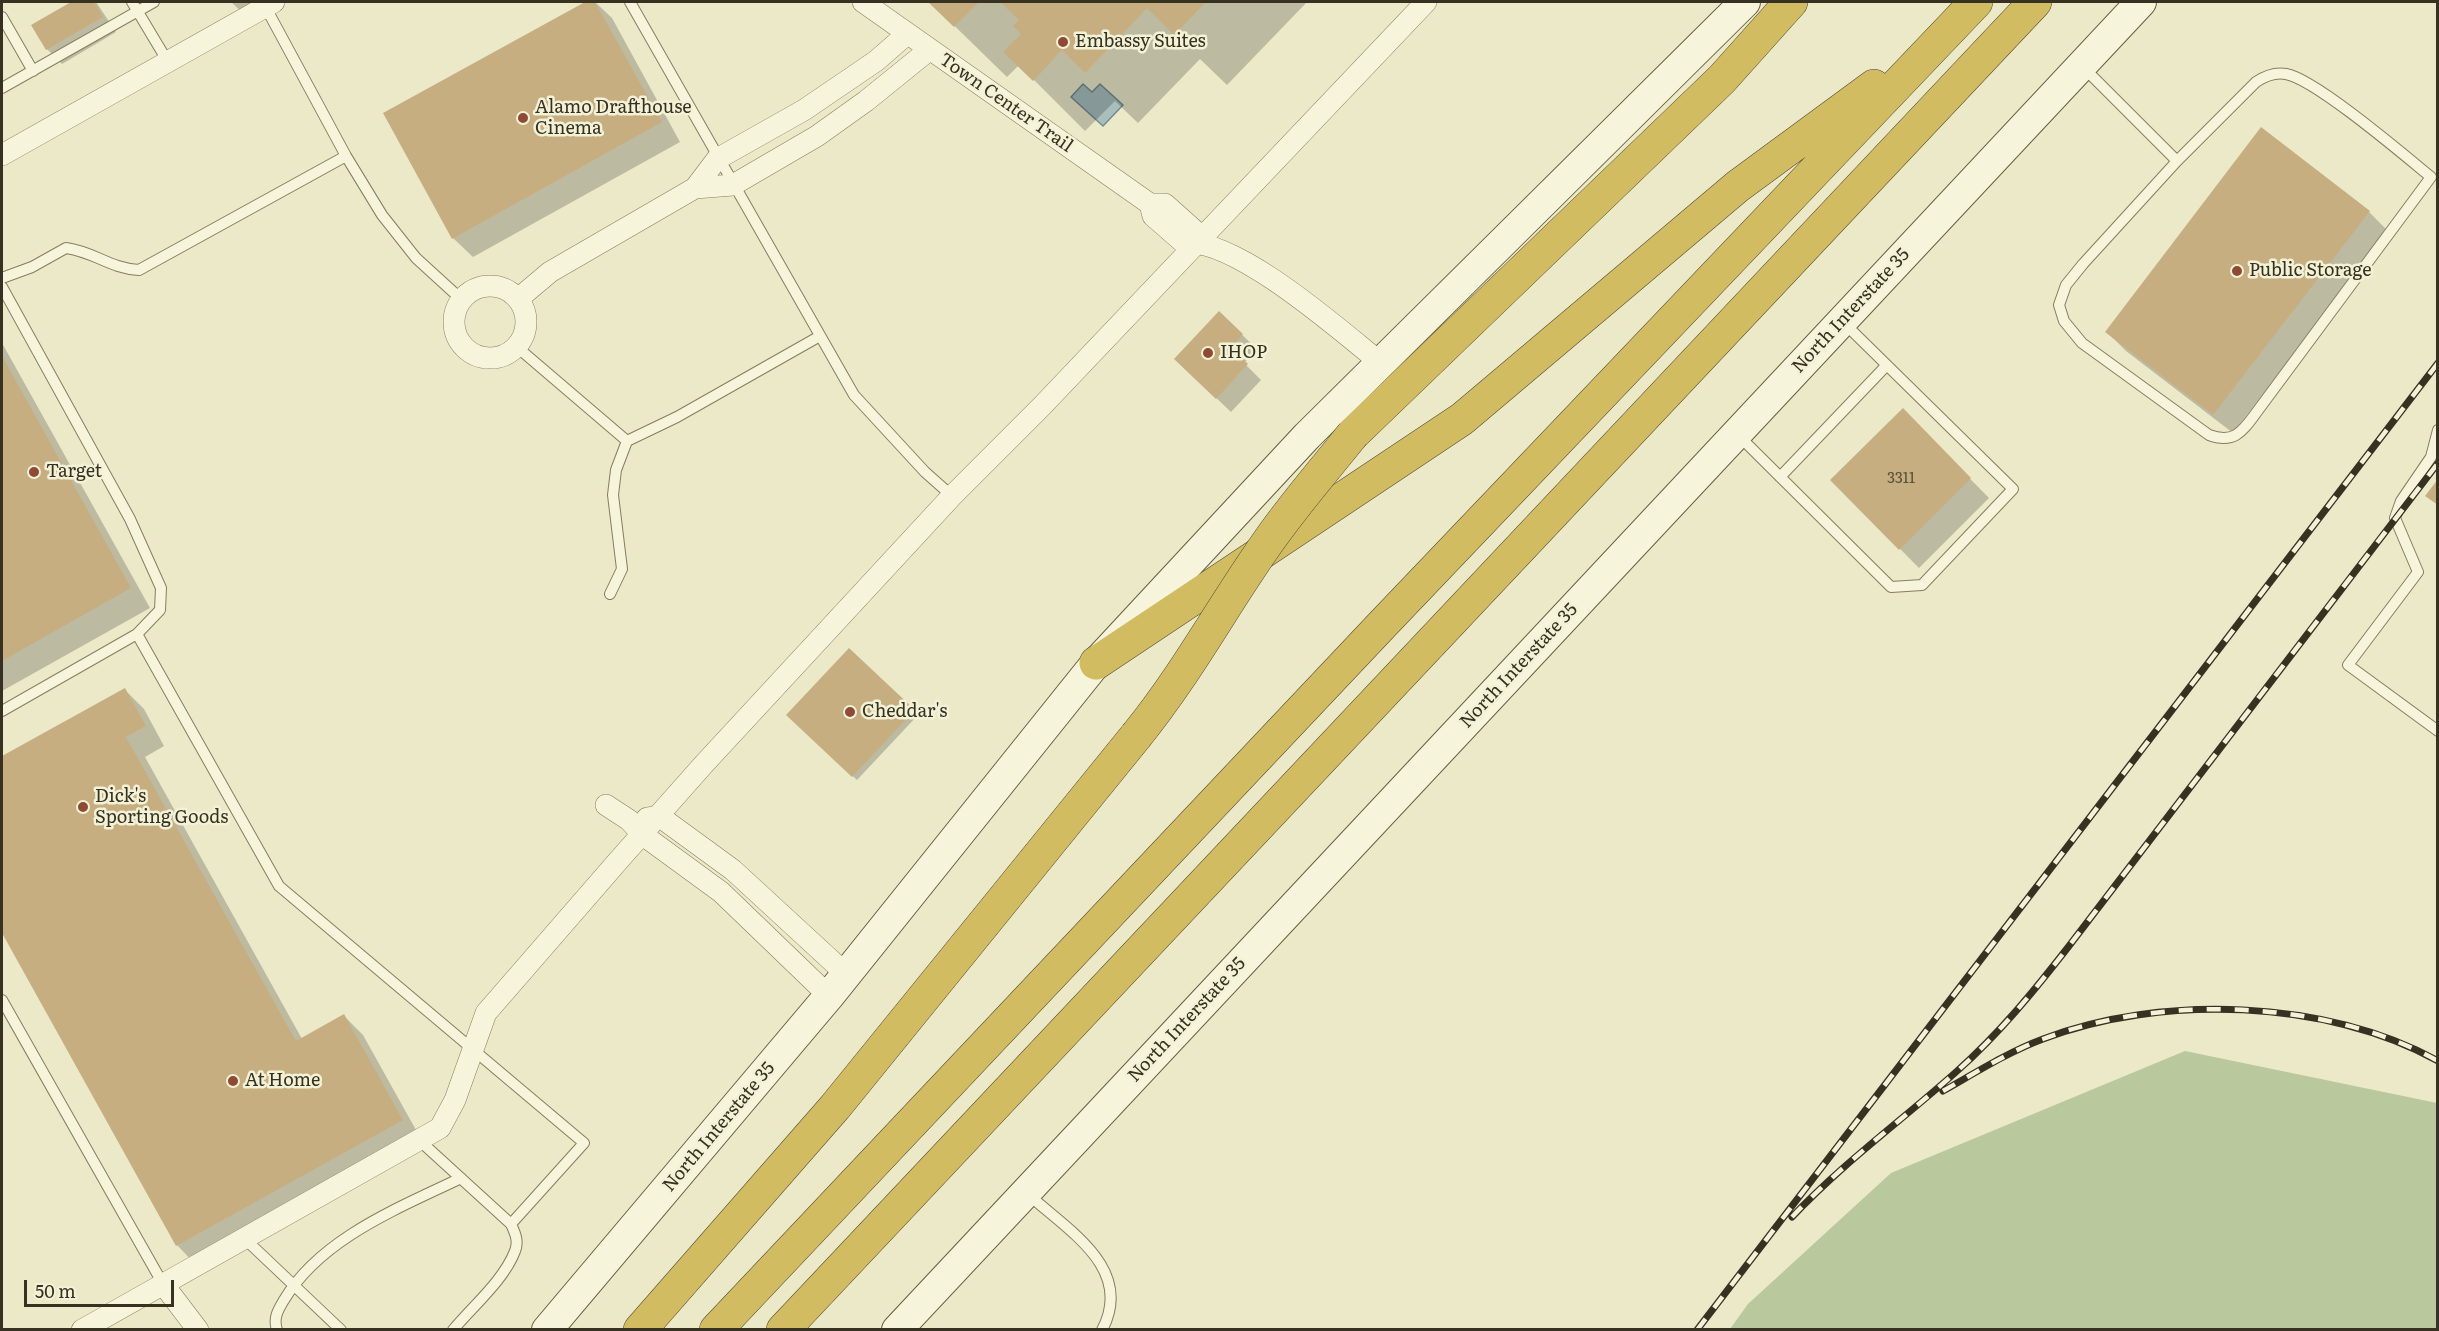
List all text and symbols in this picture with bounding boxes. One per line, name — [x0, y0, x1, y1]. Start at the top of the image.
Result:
place label: Embassy Suites — [1075, 31, 1206, 53]
marker: Embassy Suites — [1056, 35, 1070, 49]
street label: Town Center Trail — [935, 49, 1077, 157]
place label: Alamo Drafthouse Cinema — [535, 97, 692, 140]
marker: Alamo Drafthouse Cinema — [516, 111, 530, 125]
street label: North Interstate 35 — [1788, 244, 1914, 378]
place label: Public Storage — [2249, 260, 2372, 282]
marker: Public Storage — [2230, 264, 2244, 278]
place label: IHOP — [1220, 342, 1267, 364]
marker: IHOP — [1201, 346, 1215, 360]
place label: Target — [46, 461, 102, 483]
marker: Target — [27, 465, 41, 479]
house number: 3311 — [1887, 470, 1915, 488]
street label: North Interstate 35 — [1456, 599, 1582, 733]
place label: Cheddar's — [862, 701, 947, 723]
marker: Cheddar's — [843, 705, 857, 719]
place label: Dick's Sporting Goods — [95, 786, 228, 828]
marker: Dick's Sporting Goods — [76, 800, 90, 814]
street label: North Interstate 35 — [1124, 953, 1250, 1087]
street label: North Interstate 35 — [658, 1058, 780, 1196]
place label: At Home — [245, 1070, 320, 1092]
marker: At Home — [226, 1074, 240, 1088]
scale bar — [27, 1268, 177, 1306]
text: 50 m — [35, 1277, 76, 1304]

